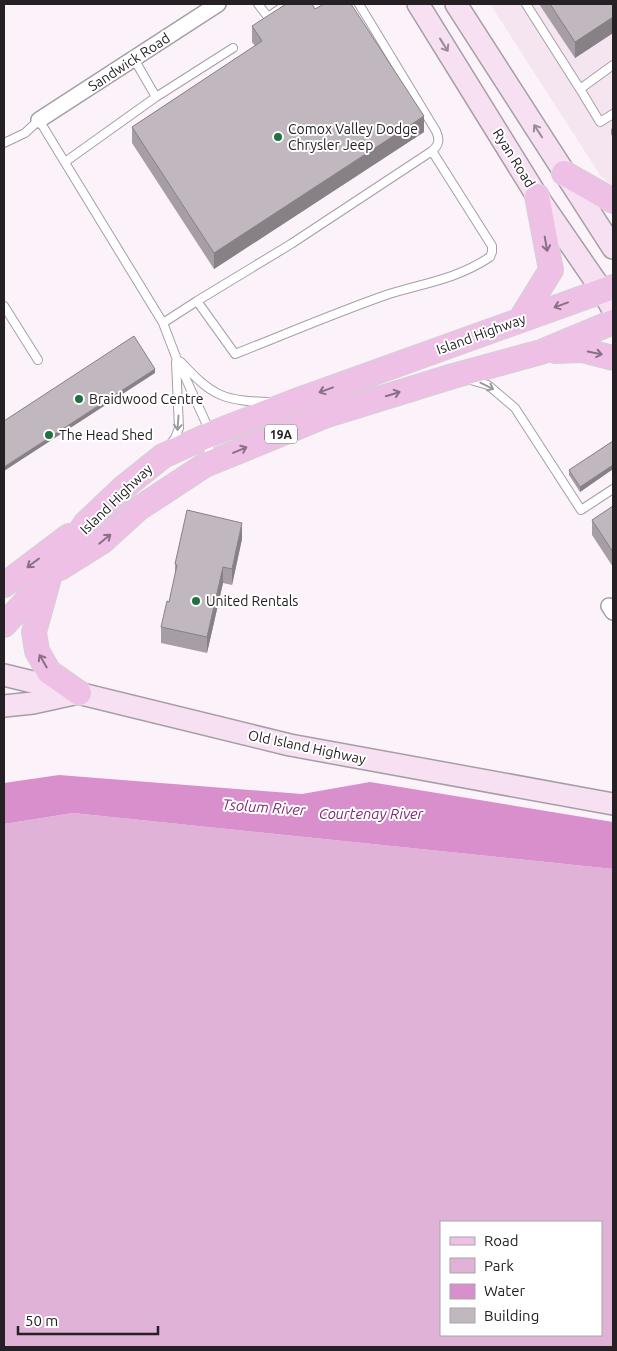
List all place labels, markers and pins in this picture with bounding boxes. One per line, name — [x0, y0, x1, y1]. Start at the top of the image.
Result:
place label: Comox Valley Dodge Chrysler Jeep — [288, 121, 418, 153]
marker: Comox Valley Dodge Chrysler Jeep — [272, 131, 284, 143]
place label: Braidwood Centre — [89, 391, 203, 407]
marker: Braidwood Centre — [73, 393, 85, 405]
place label: The Head Shed — [59, 427, 153, 443]
marker: The Head Shed — [43, 429, 55, 441]
place label: United Rentals — [206, 593, 298, 609]
marker: United Rentals — [190, 595, 202, 607]

